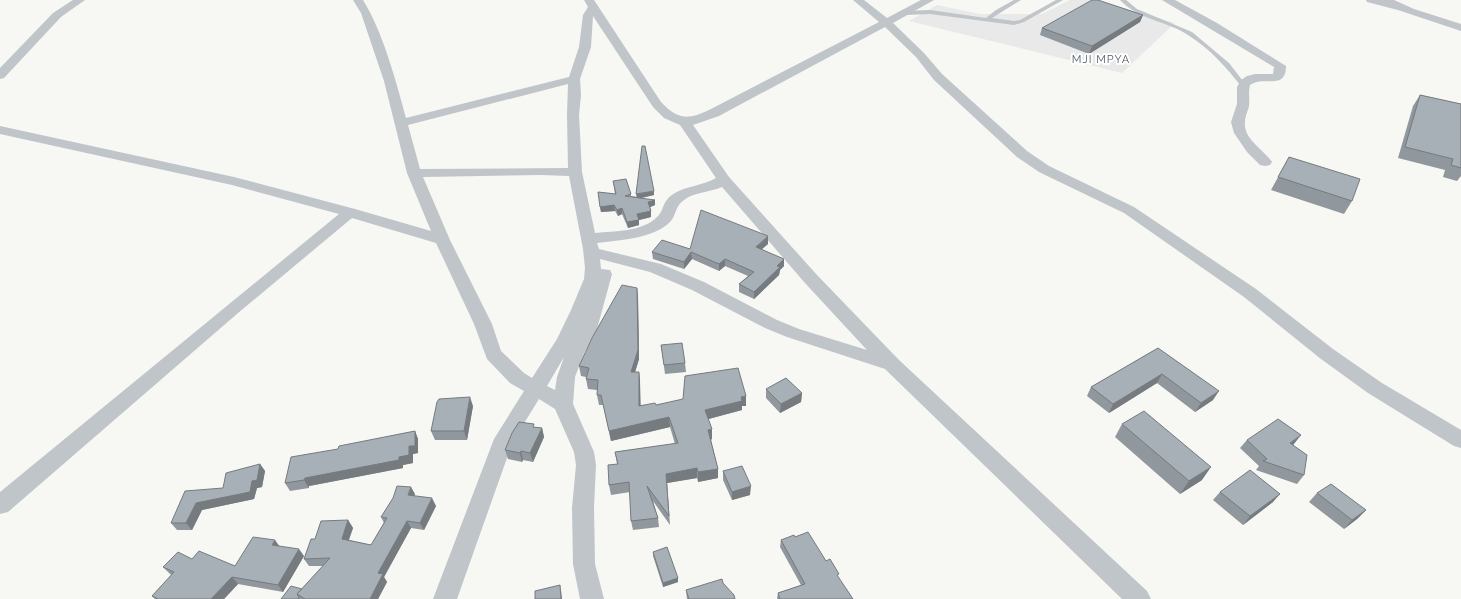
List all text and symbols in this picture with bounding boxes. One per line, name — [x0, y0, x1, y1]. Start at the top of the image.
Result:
district label: MJI MPYA — [1072, 53, 1130, 66]

